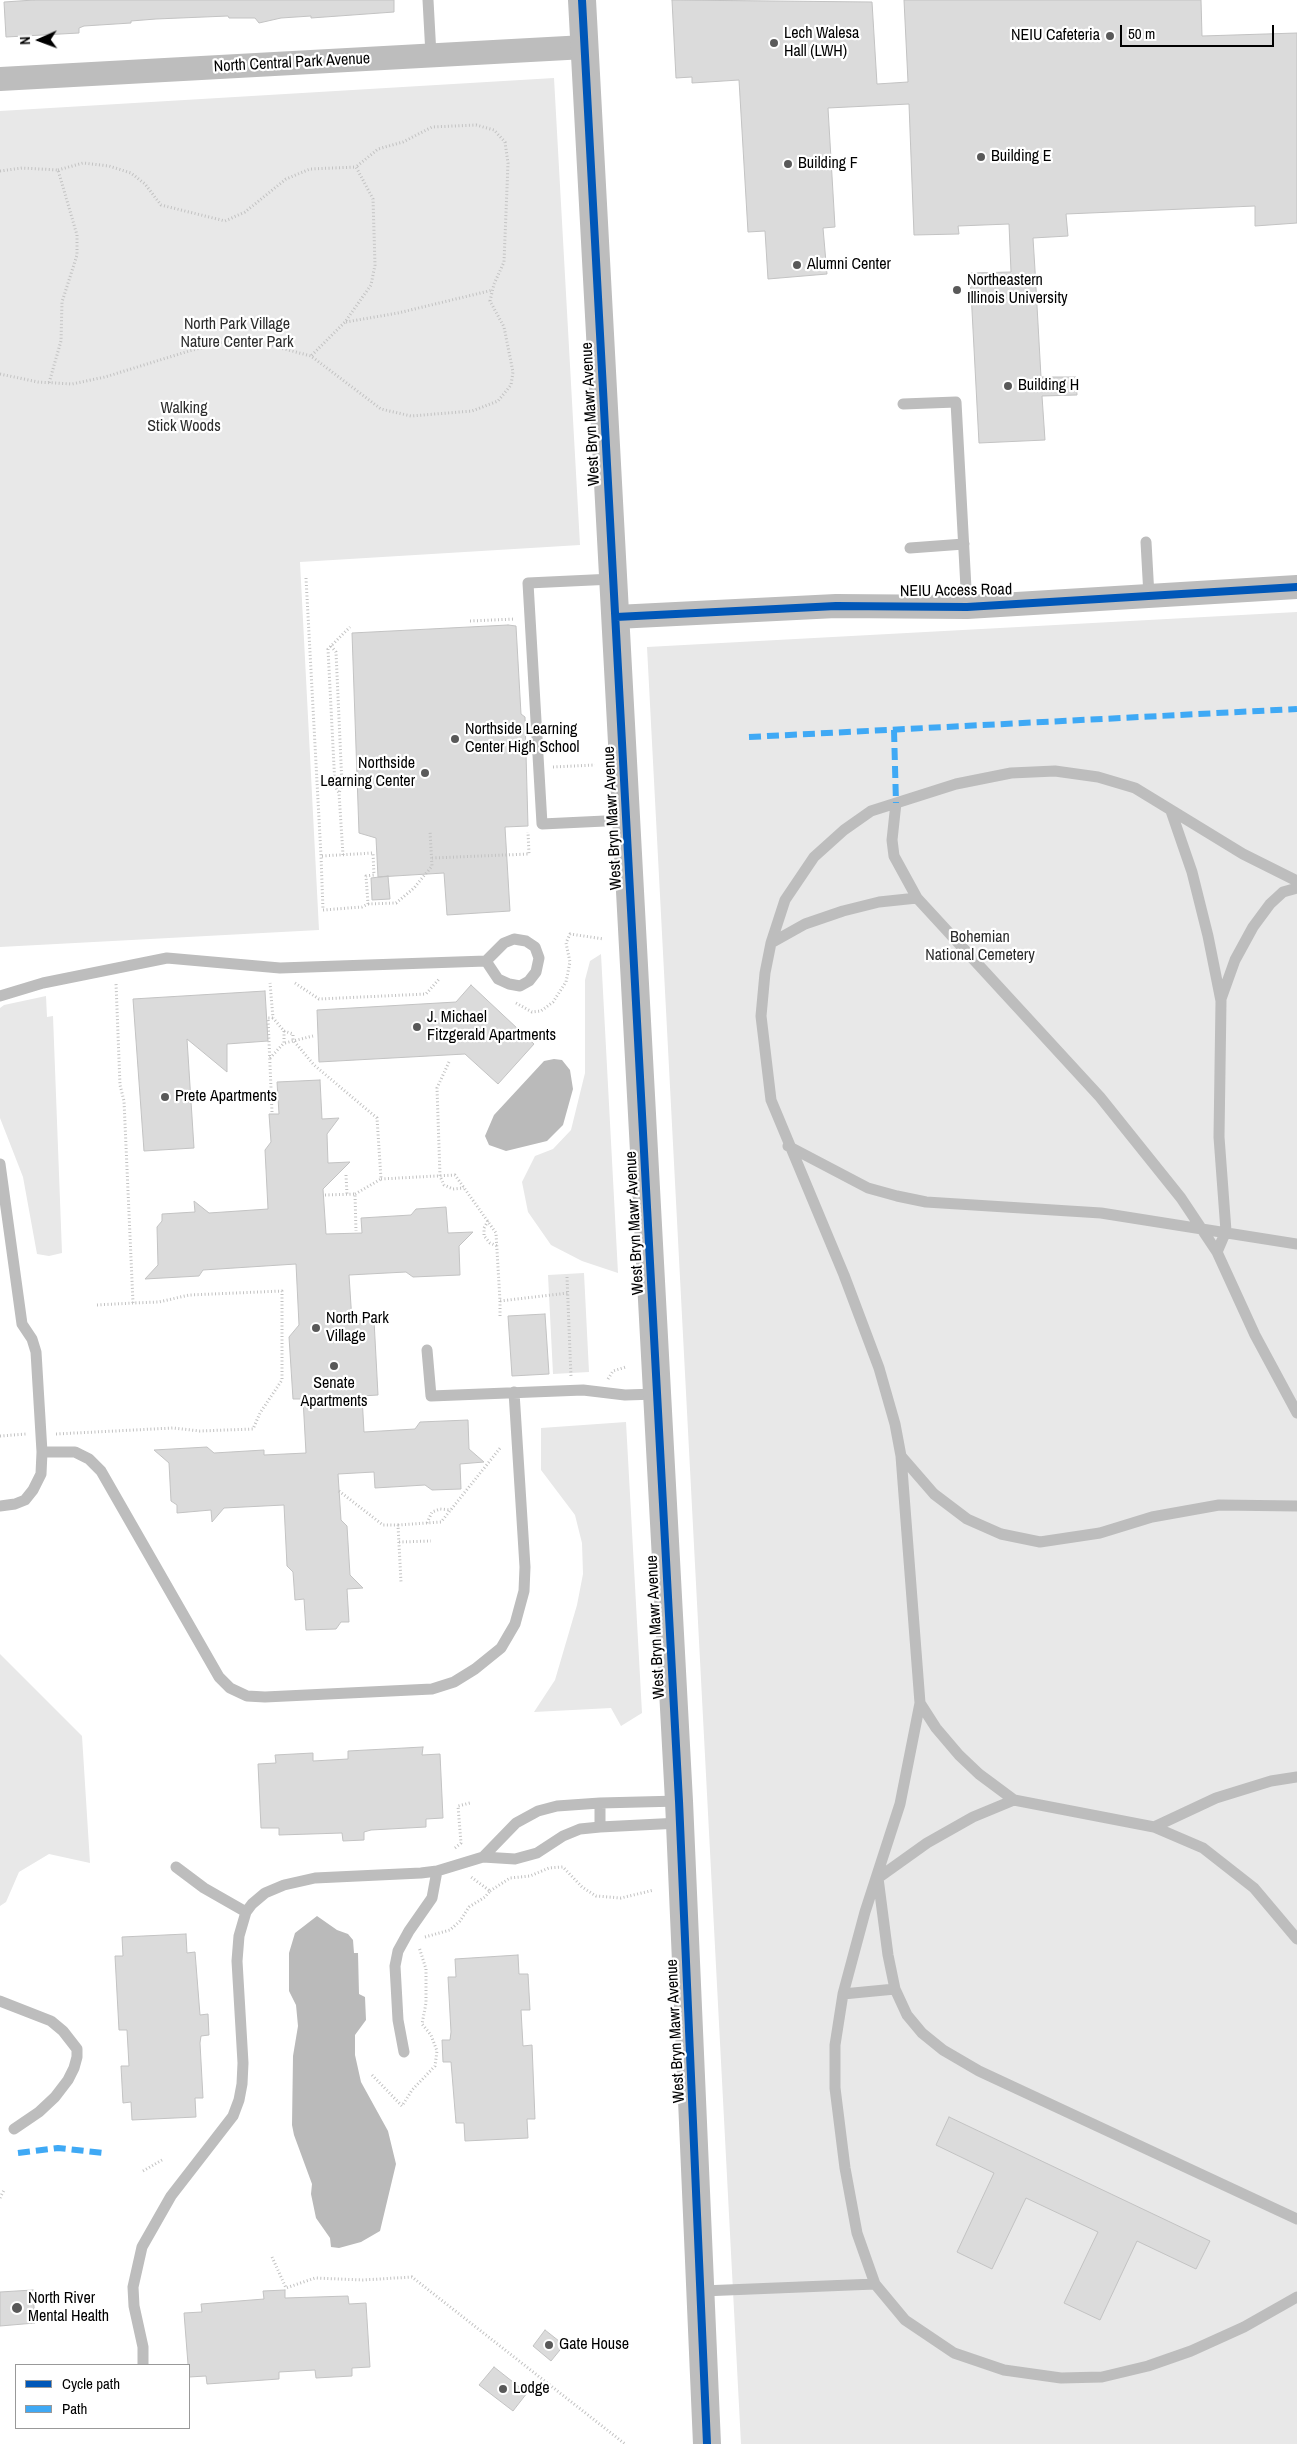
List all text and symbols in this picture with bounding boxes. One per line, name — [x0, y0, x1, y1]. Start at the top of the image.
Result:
north arrow — [15, 15, 65, 65]
scale bar — [1122, 15, 1276, 47]
text: 50 m — [1128, 23, 1155, 44]
place label: Lech Walesa Hall (LWH) — [784, 24, 859, 62]
place label: NEIU Cafeteria — [1011, 26, 1100, 46]
marker: NEIU Cafeteria — [1104, 30, 1116, 42]
text: N — [16, 36, 34, 45]
marker: Lech Walesa Hall (LWH) — [768, 37, 780, 49]
street label: North Central Park Avenue — [213, 49, 371, 77]
place label: Building E — [991, 147, 1052, 167]
marker: Building E — [975, 151, 987, 163]
place label: Building F — [798, 154, 858, 174]
marker: Building F — [782, 158, 794, 170]
place label: Alumni Center — [807, 255, 891, 275]
marker: Alumni Center — [791, 259, 803, 271]
place label: Northeastern Illinois University — [967, 271, 1068, 309]
marker: Northeastern Illinois University — [951, 284, 963, 296]
park label: North Park Village Nature Center Park — [180, 315, 294, 353]
street label: West Bryn Mawr Avenue — [578, 342, 604, 486]
place label: Building H — [1018, 376, 1079, 396]
marker: Building H — [1002, 380, 1014, 392]
park label: Walking Stick Woods — [147, 399, 221, 437]
street label: NEIU Access Road — [900, 580, 1012, 602]
place label: Northside Learning Center High School — [465, 720, 579, 758]
marker: Northside Learning Center High School — [449, 733, 461, 745]
street label: West Bryn Mawr Avenue — [600, 746, 626, 890]
place label: Northside Learning Center — [320, 754, 415, 792]
marker: Northside Learning Center — [419, 767, 431, 779]
park label: Bohemian National Cemetery — [925, 928, 1035, 966]
place label: J. Michael Fitzgerald Apartments — [427, 1008, 556, 1046]
marker: J. Michael Fitzgerald Apartments — [411, 1021, 423, 1033]
place label: Prete Apartments — [175, 1087, 277, 1107]
marker: Prete Apartments — [159, 1091, 171, 1103]
street label: West Bryn Mawr Avenue — [622, 1151, 648, 1295]
place label: North Park Village — [326, 1309, 389, 1347]
marker: North Park Village — [310, 1322, 322, 1334]
marker: Senate Apartments — [328, 1360, 340, 1372]
place label: Senate Apartments — [300, 1374, 368, 1412]
street label: West Bryn Mawr Avenue — [643, 1555, 669, 1699]
street label: West Bryn Mawr Avenue — [663, 1959, 689, 2103]
place label: North River Mental Health — [28, 2289, 109, 2327]
marker: North River Mental Health — [10, 2301, 24, 2315]
place label: Gate House — [559, 2335, 629, 2355]
marker: Gate House — [543, 2339, 555, 2351]
legend — [15, 2364, 190, 2429]
text: Cycle path — [62, 2373, 120, 2394]
place label: Lodge — [513, 2379, 549, 2399]
marker: Lodge — [497, 2383, 509, 2395]
text: Path — [62, 2398, 87, 2419]

